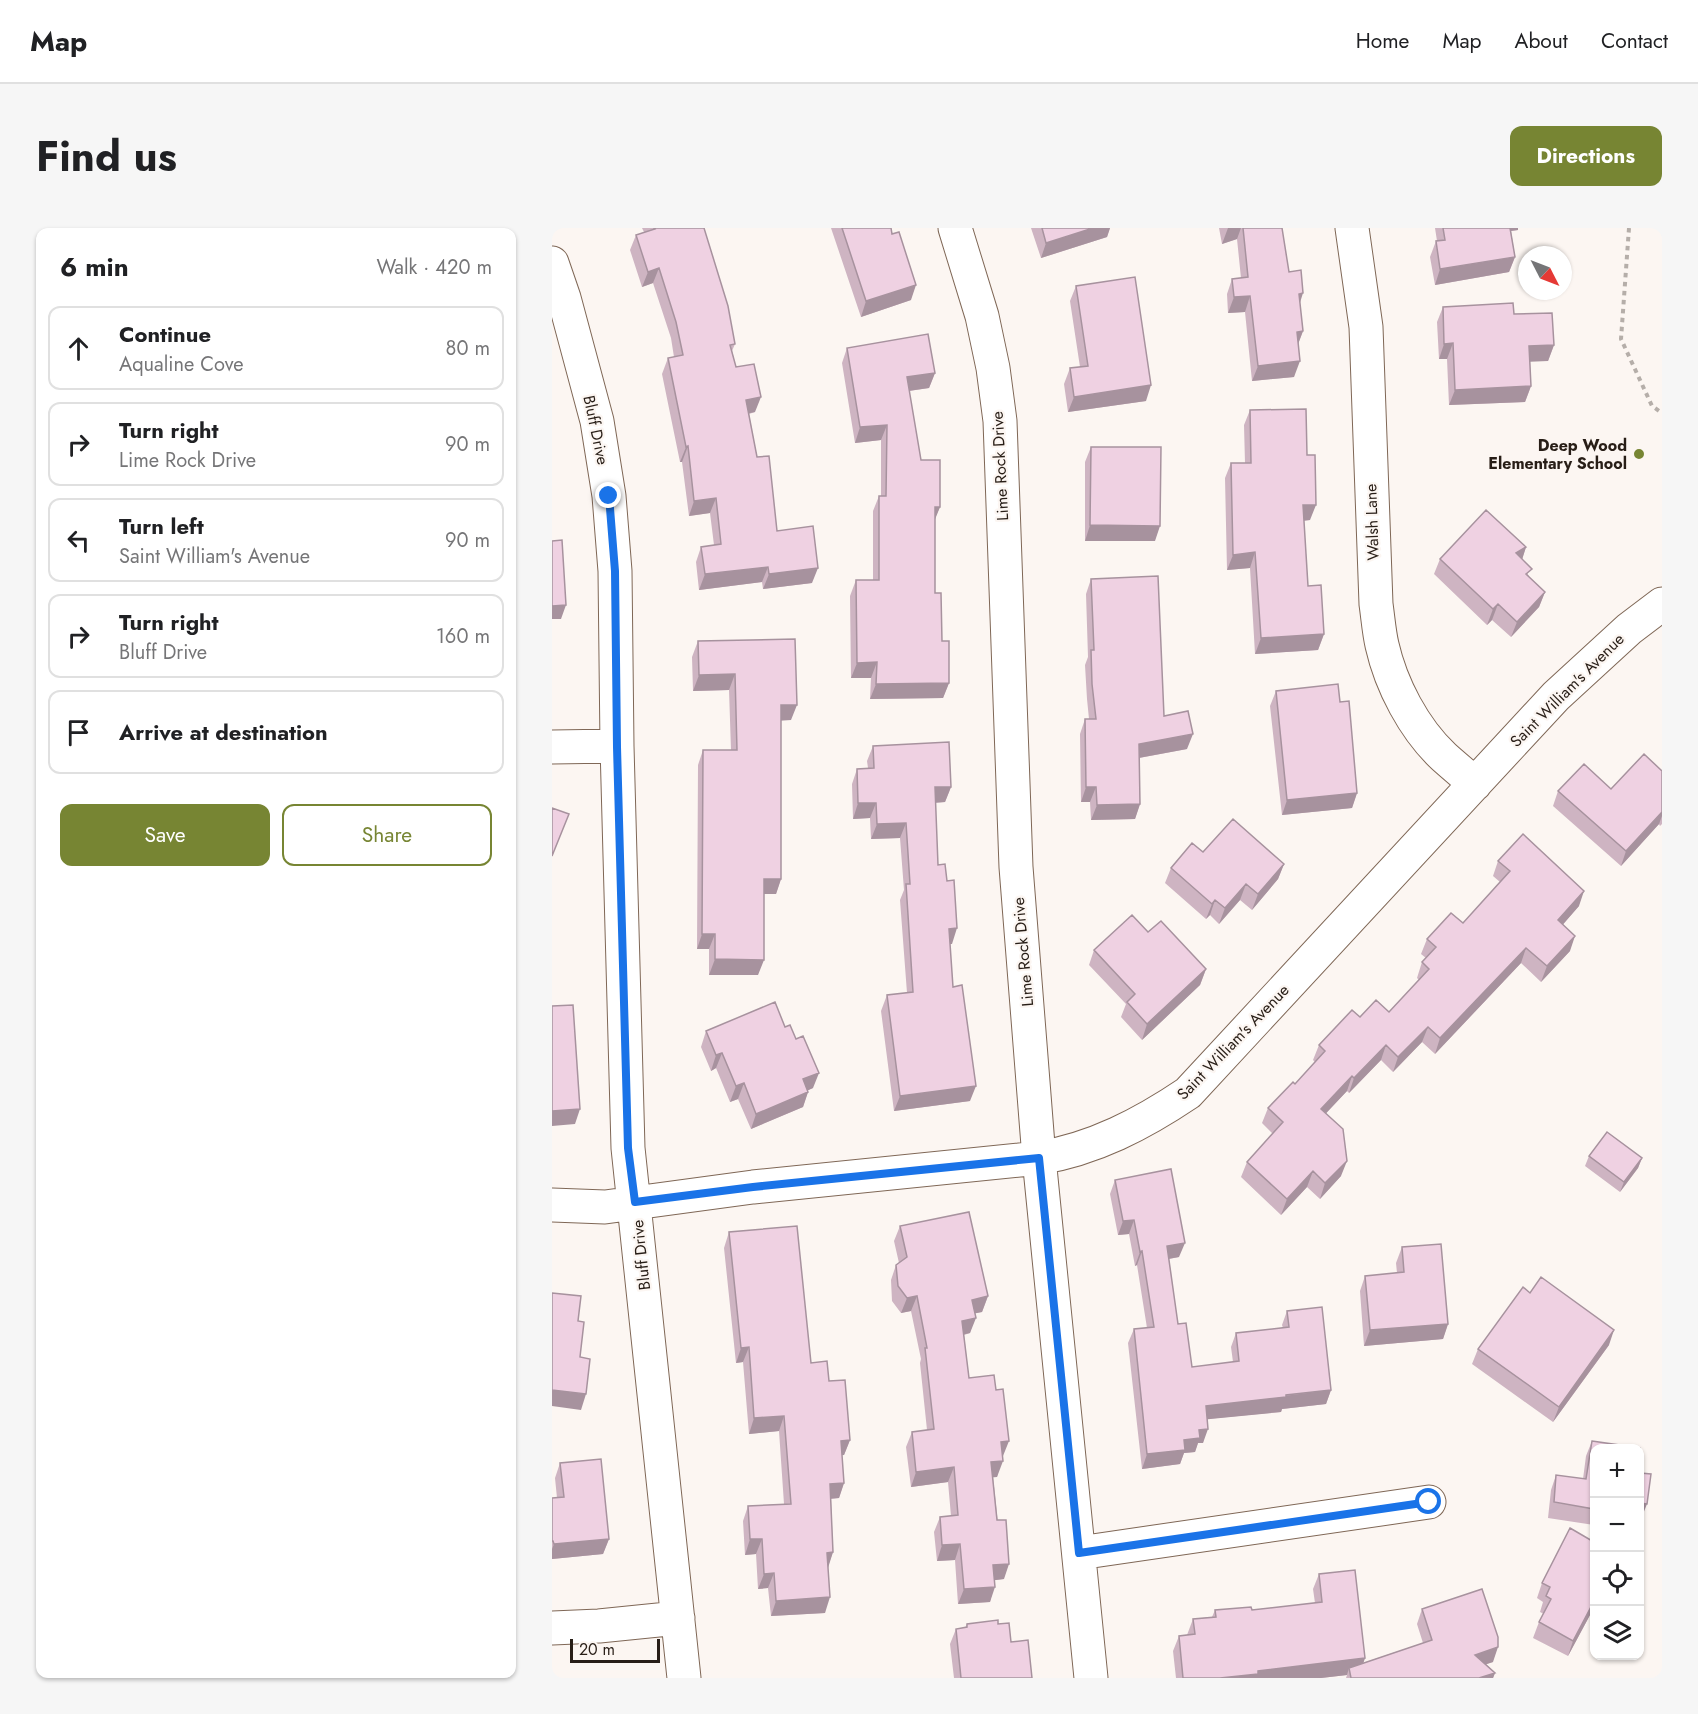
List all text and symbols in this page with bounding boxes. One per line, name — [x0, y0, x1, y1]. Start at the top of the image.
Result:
text: Map — [30, 21, 87, 62]
text: Home — [1356, 26, 1409, 56]
text: Map — [1442, 26, 1482, 56]
text: About — [1515, 26, 1568, 56]
text: Contact — [1601, 26, 1668, 56]
text: Find us — [36, 126, 177, 187]
button: Directions — [1510, 126, 1662, 186]
north arrow — [1518, 246, 1572, 300]
text: 6 min — [60, 248, 129, 286]
text: Walk · 420 m — [377, 253, 492, 282]
text: Continue — [119, 318, 211, 350]
icon: ahead — [62, 332, 95, 365]
text: 80 m — [445, 334, 490, 363]
text: Aqualine Cove — [119, 350, 243, 379]
street label: Bluff Drive — [577, 393, 615, 467]
street label: Lime Rock Drive — [986, 411, 1014, 521]
text: Turn right — [119, 414, 219, 446]
icon: right — [62, 428, 95, 461]
text: 90 m — [445, 430, 490, 459]
place label: Deep Wood Elementary School — [1488, 434, 1627, 475]
text: Lime Rock Drive — [119, 446, 256, 475]
marker: Deep Wood Elementary School — [1632, 447, 1646, 461]
route end — [595, 482, 621, 508]
street label: Walsh Lane — [1359, 483, 1385, 561]
text: Turn left — [119, 510, 204, 542]
icon: left — [62, 524, 95, 557]
text: 90 m — [445, 526, 490, 555]
text: Saint William's Avenue — [119, 542, 310, 571]
text: Turn right — [119, 606, 219, 638]
icon: right — [62, 620, 95, 653]
text: 160 m — [436, 622, 490, 651]
street label: Saint William's Avenue — [1505, 628, 1629, 752]
text: Bluff Drive — [119, 638, 207, 667]
icon: arrive — [62, 716, 95, 749]
text: Arrive at destination — [119, 716, 328, 748]
button: Save — [60, 804, 270, 866]
button: Share — [282, 804, 492, 866]
street label: Lime Rock Drive — [1007, 896, 1039, 1008]
street label: Saint William's Avenue — [1172, 979, 1294, 1105]
street label: Bluff Drive — [626, 1219, 656, 1291]
map controls — [1590, 1444, 1644, 1660]
button: + — [1590, 1444, 1644, 1498]
route start — [1415, 1488, 1441, 1514]
button: − — [1590, 1498, 1644, 1552]
button: locate — [1590, 1552, 1644, 1606]
button: layers — [1590, 1606, 1644, 1660]
scale bar — [570, 1636, 660, 1664]
text: 20 m — [579, 1638, 615, 1661]

